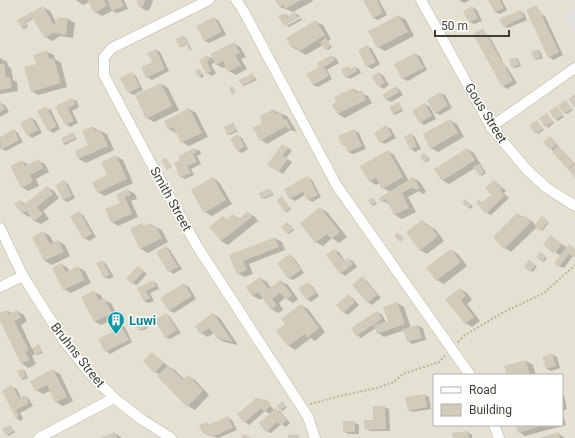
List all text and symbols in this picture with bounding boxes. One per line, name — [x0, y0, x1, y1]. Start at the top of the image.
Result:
scale bar — [435, 12, 509, 38]
text: 50 m — [441, 19, 468, 33]
street label: Gous Street — [462, 80, 510, 146]
street label: Smith Street — [147, 164, 195, 234]
building icon: Luwi — [106, 310, 126, 335]
place label: Luwi — [129, 313, 156, 328]
street label: Bruhns Street — [48, 320, 108, 390]
legend — [433, 374, 563, 426]
text: Road — [469, 383, 497, 397]
text: Building — [469, 403, 512, 417]

